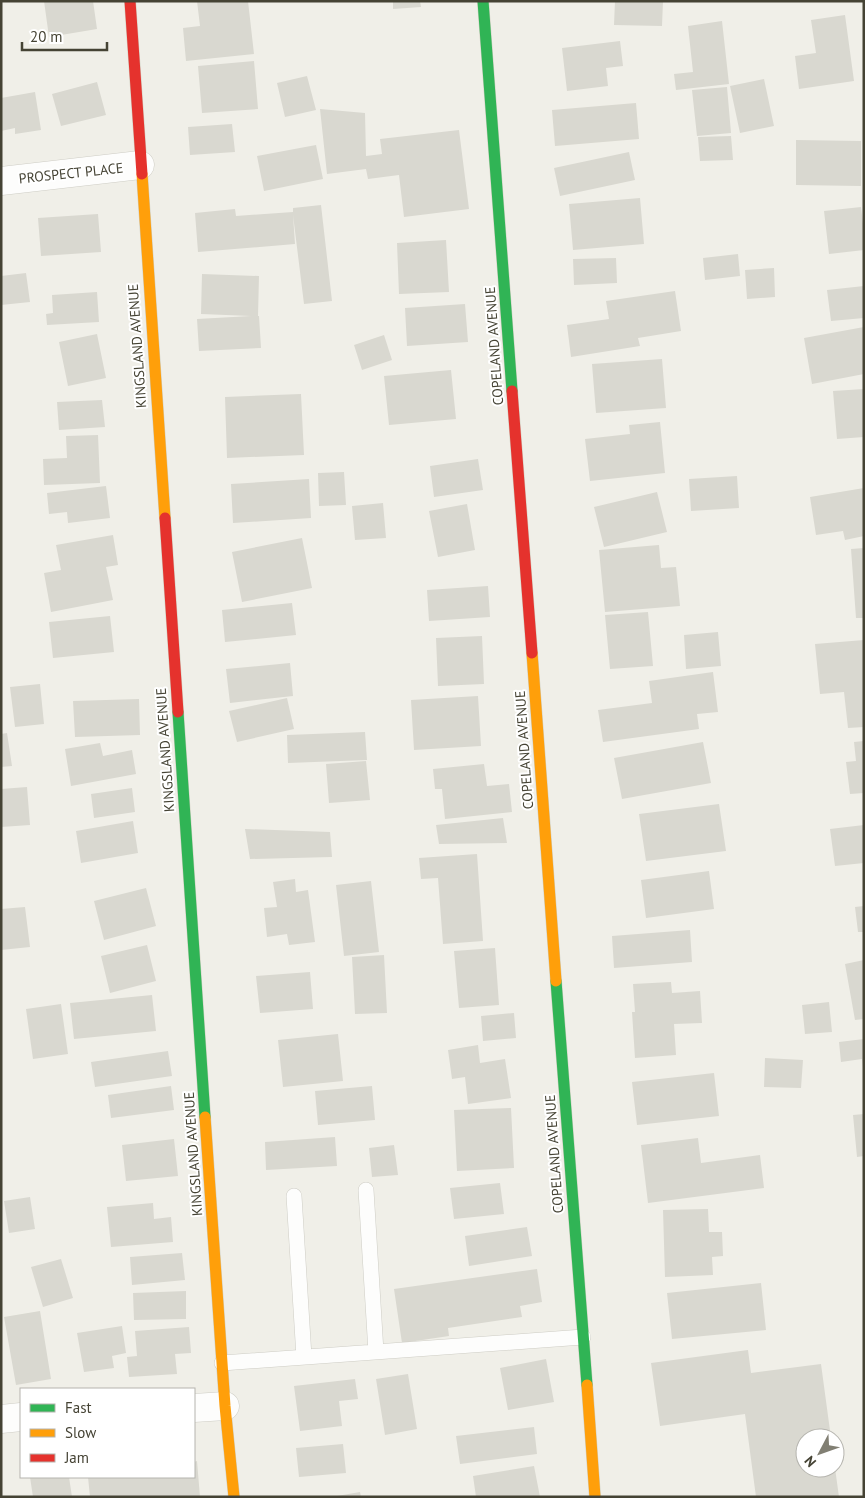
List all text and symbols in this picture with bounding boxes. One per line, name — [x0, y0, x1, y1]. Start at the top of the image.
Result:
scale bar — [22, 20, 108, 52]
text: 20 m — [30, 27, 63, 46]
street label: PROSPECT PLACE — [18, 159, 124, 187]
street label: KINGSLAND AVENUE — [124, 283, 150, 409]
street label: COPELAND AVENUE — [481, 286, 507, 406]
street label: KINGSLAND AVENUE — [152, 687, 178, 813]
street label: COPELAND AVENUE — [511, 690, 537, 810]
street label: KINGSLAND AVENUE — [180, 1091, 206, 1217]
street label: COPELAND AVENUE — [541, 1094, 567, 1214]
legend — [20, 1388, 195, 1478]
text: Fast — [65, 1398, 92, 1417]
text: Slow — [65, 1423, 96, 1442]
north arrow — [795, 1428, 845, 1478]
text: Jam — [64, 1448, 89, 1467]
text: N — [800, 1452, 820, 1471]

